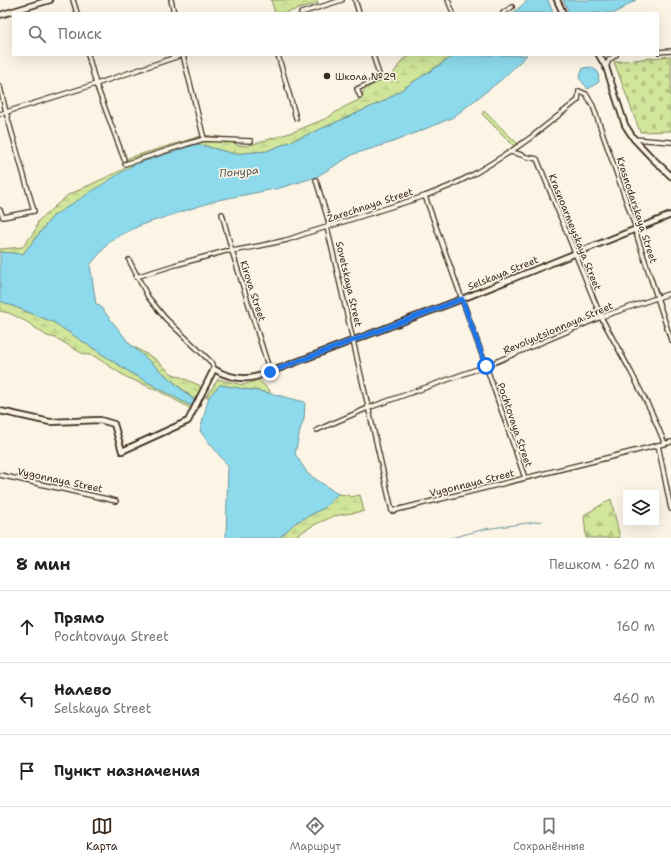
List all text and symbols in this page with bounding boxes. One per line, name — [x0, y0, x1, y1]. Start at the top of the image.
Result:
search box — [12, 12, 659, 56]
icon: search — [26, 23, 48, 45]
text: Поиск — [58, 24, 102, 44]
place label: Школа №29 — [335, 70, 396, 83]
marker: Школа №29 — [322, 71, 332, 81]
street label: Krasnodarskaya Street — [614, 155, 660, 265]
water label: Понура — [219, 163, 260, 181]
street label: Krasnoarmeyskaya Street — [546, 172, 604, 292]
street label: Zarechnaya Street — [325, 185, 415, 225]
street label: Sovetskaya Street — [333, 240, 365, 328]
street label: Selskaya Street — [466, 253, 540, 293]
street label: Kirova Street — [237, 259, 269, 323]
street label: Revolyutsionnaya Street — [501, 299, 615, 357]
route start — [477, 357, 495, 375]
route end — [261, 363, 279, 381]
street label: Pochtovaya Street — [494, 381, 536, 469]
street label: Vygonnaya Street — [16, 465, 104, 495]
street label: Vygonnaya Street — [428, 466, 516, 500]
map controls — [623, 490, 659, 526]
button: layers — [623, 490, 659, 526]
text: 8 мин — [16, 553, 71, 575]
text: Пешком · 620 m — [549, 556, 655, 573]
text: Прямо — [54, 608, 104, 628]
icon: ahead — [16, 616, 38, 638]
text: 160 m — [617, 618, 655, 635]
text: Pochtovaya Street — [54, 628, 169, 645]
text: Налево — [54, 680, 112, 700]
icon: left — [16, 688, 38, 710]
text: 460 m — [613, 690, 655, 707]
text: Selskaya Street — [54, 700, 152, 717]
icon: arrive — [16, 760, 38, 782]
text: Пункт назначения — [54, 761, 200, 781]
tab: Карта — [86, 815, 118, 854]
tab: Маршрут — [290, 815, 341, 854]
tab: Сохранённые — [513, 815, 585, 854]

